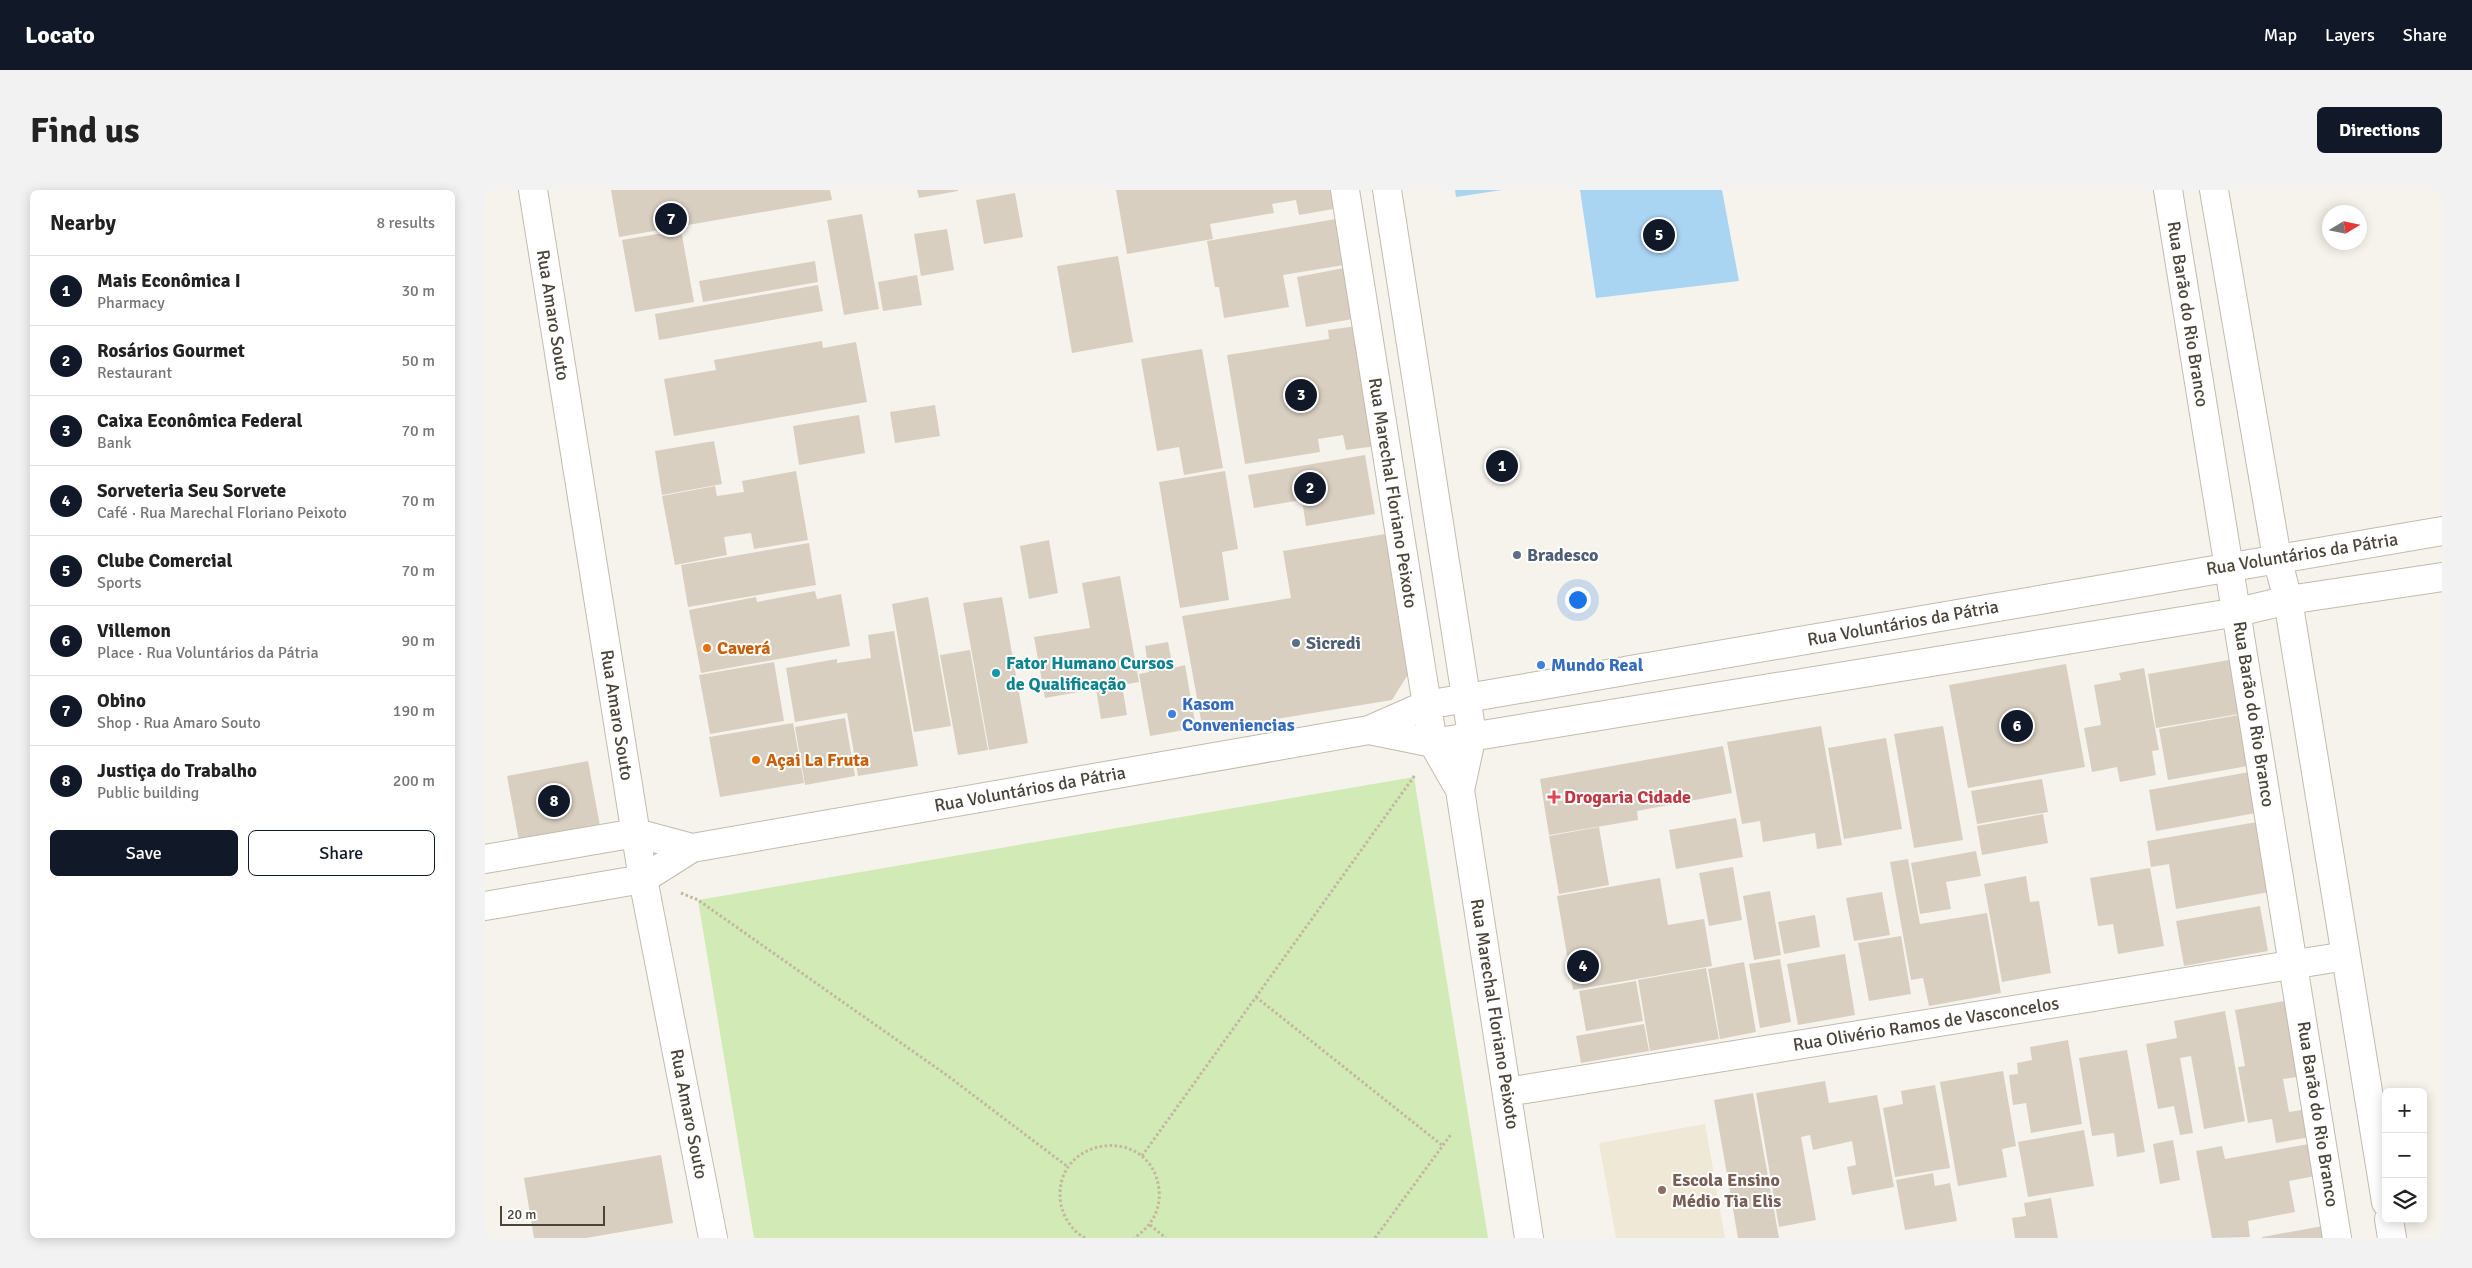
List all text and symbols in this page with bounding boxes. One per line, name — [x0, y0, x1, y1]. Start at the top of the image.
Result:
text: Locato — [25, 20, 95, 50]
text: Map — [2264, 24, 2297, 46]
text: Layers — [2325, 24, 2375, 46]
text: Share — [2403, 24, 2447, 46]
button: Directions — [2317, 107, 2442, 153]
text: Find us — [30, 109, 140, 152]
pin: 7 — [655, 200, 687, 238]
north arrow — [2322, 205, 2367, 250]
text: Nearby — [50, 210, 116, 236]
text: 8 results — [376, 213, 435, 233]
pin: 5 — [1643, 216, 1675, 254]
street label: Rua Barão do Rio Branco — [2162, 219, 2214, 409]
street label: Rua Amaro Souto — [532, 248, 574, 382]
text: Mais Econômica I — [97, 269, 241, 293]
text: 1 — [62, 281, 70, 301]
text: 30 m — [401, 281, 435, 301]
text: Pharmacy — [97, 293, 165, 313]
text: Rosários Gourmet — [97, 339, 245, 363]
text: 2 — [62, 351, 70, 371]
text: 50 m — [401, 351, 435, 371]
text: Restaurant — [97, 363, 172, 383]
pin: 3 — [1285, 376, 1317, 414]
street label: Rua Marechal Floriano Peixoto — [1364, 376, 1422, 610]
text: Caixa Econômica Federal — [97, 409, 303, 433]
text: 3 — [62, 421, 70, 441]
text: 70 m — [401, 421, 435, 441]
text: Bank — [97, 433, 132, 453]
pin: 1 — [1486, 447, 1518, 485]
pin: 2 — [1294, 469, 1326, 507]
text: Sorveteria Seu Sorvete — [97, 479, 286, 503]
text: 4 — [62, 491, 70, 511]
text: 70 m — [401, 491, 435, 511]
text: Café · Rua Marechal Floriano Peixoto — [97, 503, 347, 523]
street label: Rua Voluntários da Pátria — [2205, 528, 2399, 580]
place label: Bradesco — [1527, 544, 1599, 566]
text: Clube Comercial — [97, 549, 232, 573]
marker: Bradesco — [1511, 549, 1523, 561]
text: 5 — [62, 561, 70, 581]
text: 70 m — [401, 561, 435, 581]
text: Sports — [97, 573, 142, 593]
your location — [1565, 587, 1591, 613]
street label: Rua Voluntários da Pátria — [1806, 595, 2000, 651]
text: Villemon — [97, 619, 171, 643]
street label: Rua Barão do Rio Branco — [2228, 619, 2280, 809]
text: 6 — [62, 631, 70, 651]
text: 90 m — [401, 631, 435, 651]
place label: Sicredi — [1306, 632, 1361, 654]
place label: Caverá — [717, 637, 771, 659]
marker: Sicredi — [1290, 637, 1302, 649]
marker: Caverá — [701, 642, 713, 654]
text: Place · Rua Voluntários da Pátria — [97, 643, 319, 663]
street label: Rua Amaro Souto — [596, 648, 638, 782]
place label: Fator Humano Cursos de Qualificação — [1006, 652, 1174, 695]
place label: Mundo Real — [1551, 654, 1644, 676]
marker: Mundo Real — [1535, 659, 1547, 671]
marker: Fator Humano Cursos de Qualificação — [990, 667, 1002, 679]
text: Obino — [97, 689, 146, 713]
place label: Kasom Conveniencias — [1182, 693, 1295, 736]
text: 7 — [62, 701, 70, 721]
text: 190 m — [393, 701, 435, 721]
pin: 6 — [2001, 707, 2033, 745]
marker: Kasom Conveniencias — [1166, 708, 1178, 720]
text: Shop · Rua Amaro Souto — [97, 713, 261, 733]
place label: Açai La Fruta — [766, 749, 869, 771]
marker: Açai La Fruta — [750, 754, 762, 766]
text: Justiça do Trabalho — [97, 759, 257, 783]
street label: Rua Voluntários da Pátria — [933, 761, 1127, 817]
text: 8 — [62, 771, 70, 791]
text: 200 m — [393, 771, 435, 791]
pin: 8 — [538, 782, 570, 820]
text: Public building — [97, 783, 199, 803]
place label: Drogaria Cidade — [1564, 786, 1691, 808]
marker: Drogaria Cidade — [1548, 791, 1560, 803]
button: Save — [50, 830, 238, 876]
button: Share — [248, 830, 435, 876]
street label: Rua Marechal Floriano Peixoto — [1466, 897, 1524, 1131]
pin: 4 — [1567, 947, 1599, 985]
street label: Rua Olivério Ramos de Vasconcelos — [1791, 992, 2061, 1056]
street label: Rua Barão do Rio Branco — [2292, 1019, 2344, 1209]
street label: Rua Amaro Souto — [666, 1047, 712, 1181]
map controls — [2382, 1088, 2427, 1223]
button: + — [2382, 1088, 2427, 1133]
button: − — [2382, 1133, 2427, 1178]
place label: Escola Ensino Médio Tia Elis — [1672, 1169, 1781, 1212]
button: layers — [2382, 1178, 2427, 1223]
marker: Escola Ensino Médio Tia Elis — [1656, 1184, 1668, 1196]
scale bar — [500, 1203, 605, 1226]
text: 20 m — [507, 1206, 536, 1223]

